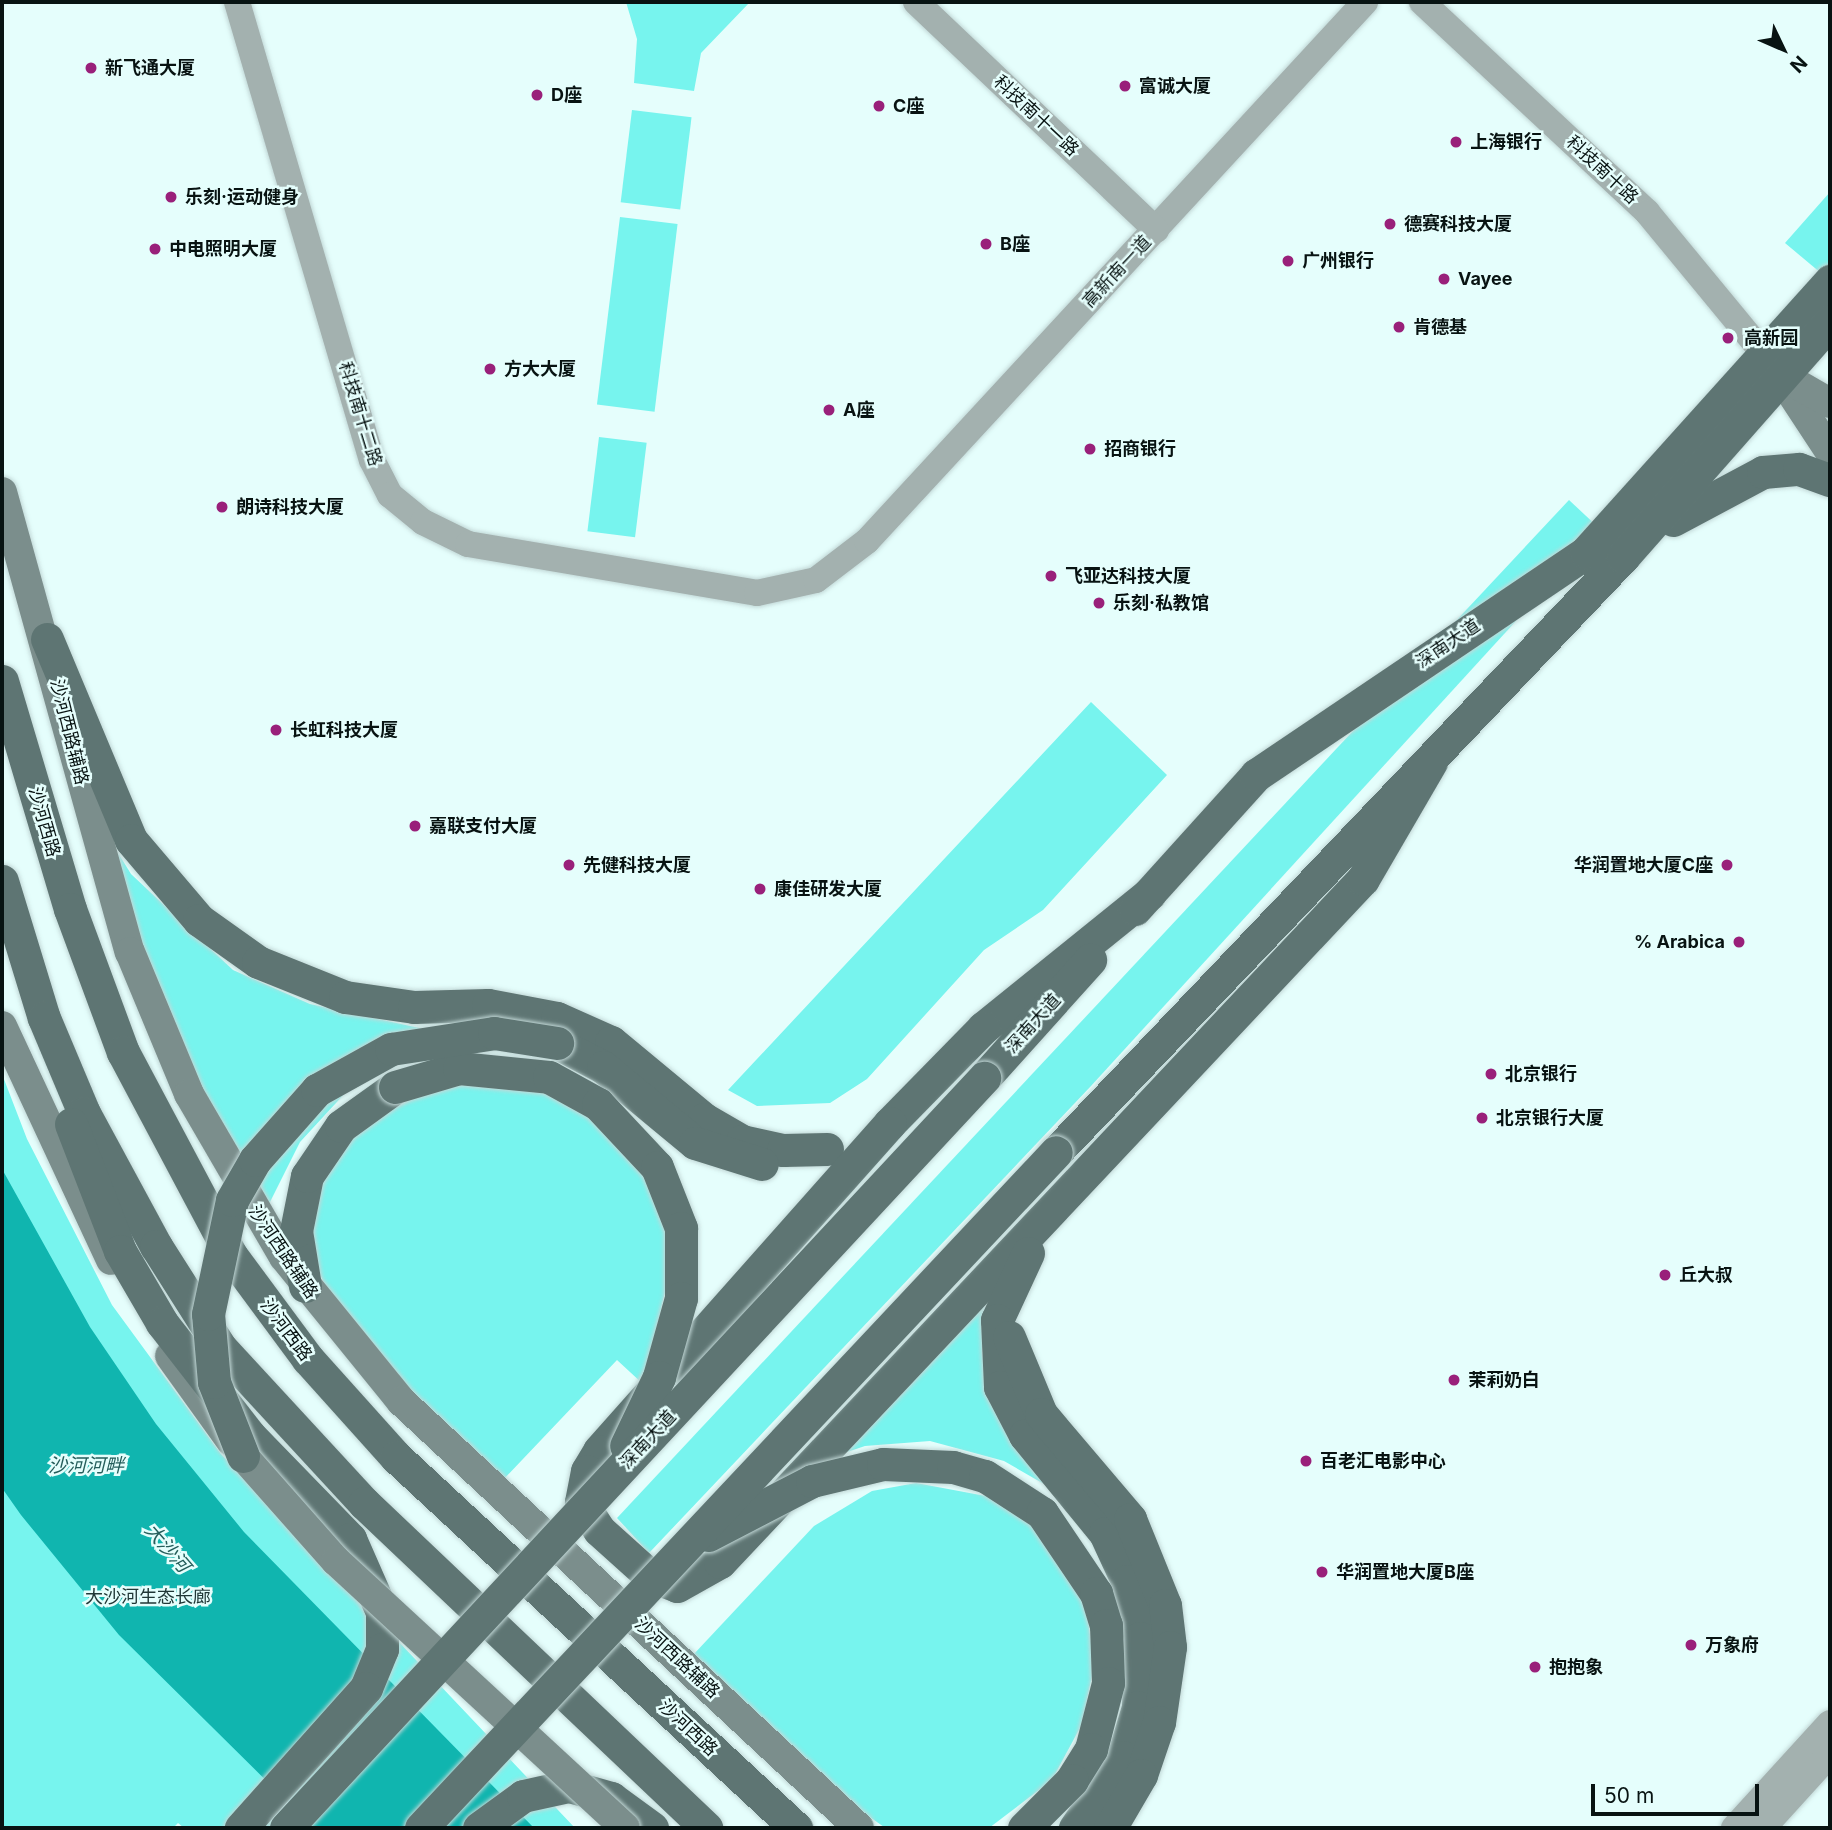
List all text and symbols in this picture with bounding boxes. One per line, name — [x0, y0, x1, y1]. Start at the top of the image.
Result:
north arrow — [1748, 14, 1818, 84]
text: N — [1785, 51, 1812, 77]
place label: 新飞通大厦 — [105, 57, 195, 79]
marker: 新飞通大厦 — [83, 60, 99, 76]
street label: 科技南十一路 — [989, 71, 1083, 161]
place label: 富诚大厦 — [1139, 75, 1211, 97]
marker: 富诚大厦 — [1117, 78, 1133, 94]
place label: D座 — [551, 84, 582, 106]
marker: D座 — [529, 87, 545, 103]
place label: C座 — [893, 95, 924, 117]
marker: C座 — [871, 98, 887, 114]
place label: 上海银行 — [1470, 131, 1542, 153]
street label: 科技南十路 — [1562, 131, 1642, 209]
marker: 上海银行 — [1448, 134, 1464, 150]
place label: 乐刻·运动健身 — [185, 186, 299, 208]
marker: 乐刻·运动健身 — [163, 189, 179, 205]
place label: 德赛科技大厦 — [1404, 213, 1512, 235]
marker: 德赛科技大厦 — [1382, 216, 1398, 232]
street label: 高新南一道 — [1078, 232, 1156, 312]
place label: B座 — [1000, 233, 1030, 255]
marker: B座 — [978, 236, 994, 252]
place label: 中电照明大厦 — [169, 238, 277, 260]
marker: 中电照明大厦 — [147, 241, 163, 257]
place label: 广州银行 — [1302, 250, 1374, 272]
marker: 广州银行 — [1280, 253, 1296, 269]
place label: Vayee — [1458, 268, 1512, 290]
marker: Vayee — [1436, 271, 1452, 287]
place label: 肯德基 — [1413, 316, 1467, 338]
marker: 肯德基 — [1391, 319, 1407, 335]
place label: 高新园 — [1744, 327, 1798, 349]
marker: 高新园 — [1718, 328, 1738, 348]
place label: 方大大厦 — [504, 358, 576, 380]
street label: 科技南十二路 — [334, 359, 386, 469]
marker: 方大大厦 — [482, 361, 498, 377]
place label: A座 — [843, 399, 874, 421]
marker: A座 — [821, 402, 837, 418]
place label: 招商银行 — [1104, 438, 1176, 460]
marker: 招商银行 — [1082, 441, 1098, 457]
place label: 朗诗科技大厦 — [236, 496, 344, 518]
marker: 朗诗科技大厦 — [214, 499, 230, 515]
place label: 飞亚达科技大厦 — [1065, 565, 1191, 587]
marker: 飞亚达科技大厦 — [1043, 568, 1059, 584]
place label: 乐刻·私教馆 — [1113, 592, 1209, 614]
marker: 乐刻·私教馆 — [1091, 595, 1107, 611]
street label: 深南大道 — [1412, 615, 1484, 673]
street label: 沙河西路辅路 — [45, 677, 93, 787]
place label: 长虹科技大厦 — [290, 719, 398, 741]
marker: 长虹科技大厦 — [268, 722, 284, 738]
street label: 沙河西路 — [24, 784, 64, 860]
place label: 嘉联支付大厦 — [429, 815, 537, 837]
marker: 嘉联支付大厦 — [407, 818, 423, 834]
place label: 先健科技大厦 — [583, 854, 691, 876]
place label: 华润置地大厦C座 — [1574, 854, 1713, 876]
marker: 先健科技大厦 — [561, 857, 577, 873]
marker: 华润置地大厦C座 — [1719, 857, 1735, 873]
place label: 康佳研发大厦 — [774, 878, 882, 900]
marker: 康佳研发大厦 — [752, 881, 768, 897]
place label: % Arabica — [1634, 931, 1725, 953]
marker: % Arabica — [1731, 934, 1747, 950]
street label: 深南大道 — [1001, 990, 1065, 1058]
place label: 北京银行 — [1505, 1063, 1577, 1085]
marker: 北京银行 — [1483, 1066, 1499, 1082]
place label: 北京银行大厦 — [1496, 1107, 1604, 1129]
marker: 北京银行大厦 — [1474, 1110, 1490, 1126]
street label: 沙河西路辅路 — [244, 1201, 322, 1303]
place label: 丘大叔 — [1679, 1264, 1733, 1286]
marker: 丘大叔 — [1657, 1267, 1673, 1283]
street label: 沙河西路 — [256, 1295, 316, 1365]
place label: 茉莉奶白 — [1468, 1369, 1540, 1391]
marker: 茉莉奶白 — [1446, 1372, 1462, 1388]
street label: 深南大道 — [616, 1406, 680, 1474]
place label: 百老汇电影中心 — [1320, 1450, 1446, 1472]
marker: 百老汇电影中心 — [1298, 1453, 1314, 1469]
water label: 沙河河畔 — [48, 1455, 124, 1477]
water label: 大沙河 — [140, 1519, 194, 1577]
place label: 华润置地大厦B座 — [1336, 1561, 1474, 1583]
marker: 华润置地大厦B座 — [1314, 1564, 1330, 1580]
park label: 大沙河生态长廊 — [85, 1586, 211, 1608]
street label: 沙河西路辅路 — [630, 1613, 724, 1703]
place label: 万象府 — [1705, 1634, 1759, 1656]
marker: 万象府 — [1683, 1637, 1699, 1653]
place label: 抱抱象 — [1549, 1656, 1603, 1678]
marker: 抱抱象 — [1527, 1659, 1543, 1675]
street label: 沙河西路 — [654, 1696, 722, 1760]
scale bar — [1594, 1770, 1762, 1814]
text: 50 m — [1604, 1783, 1654, 1808]

